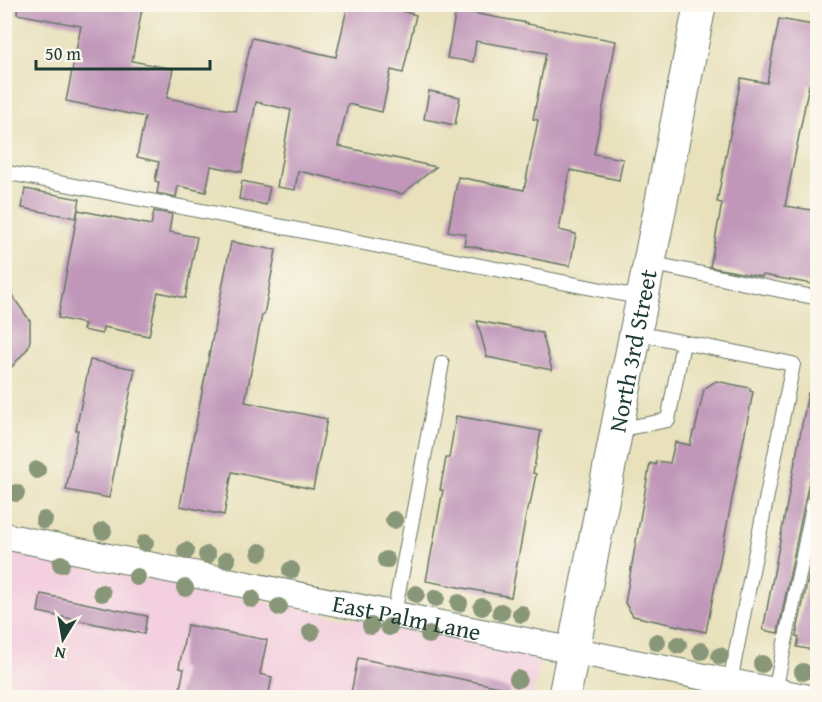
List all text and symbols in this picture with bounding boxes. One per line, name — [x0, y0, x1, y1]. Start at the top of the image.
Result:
scale bar — [36, 33, 210, 71]
text: 50 m — [45, 40, 81, 67]
street label: North 3rd Street — [599, 266, 665, 435]
street label: East Palm Lane — [330, 585, 484, 649]
north arrow — [33, 609, 93, 669]
text: N — [52, 641, 68, 667]

